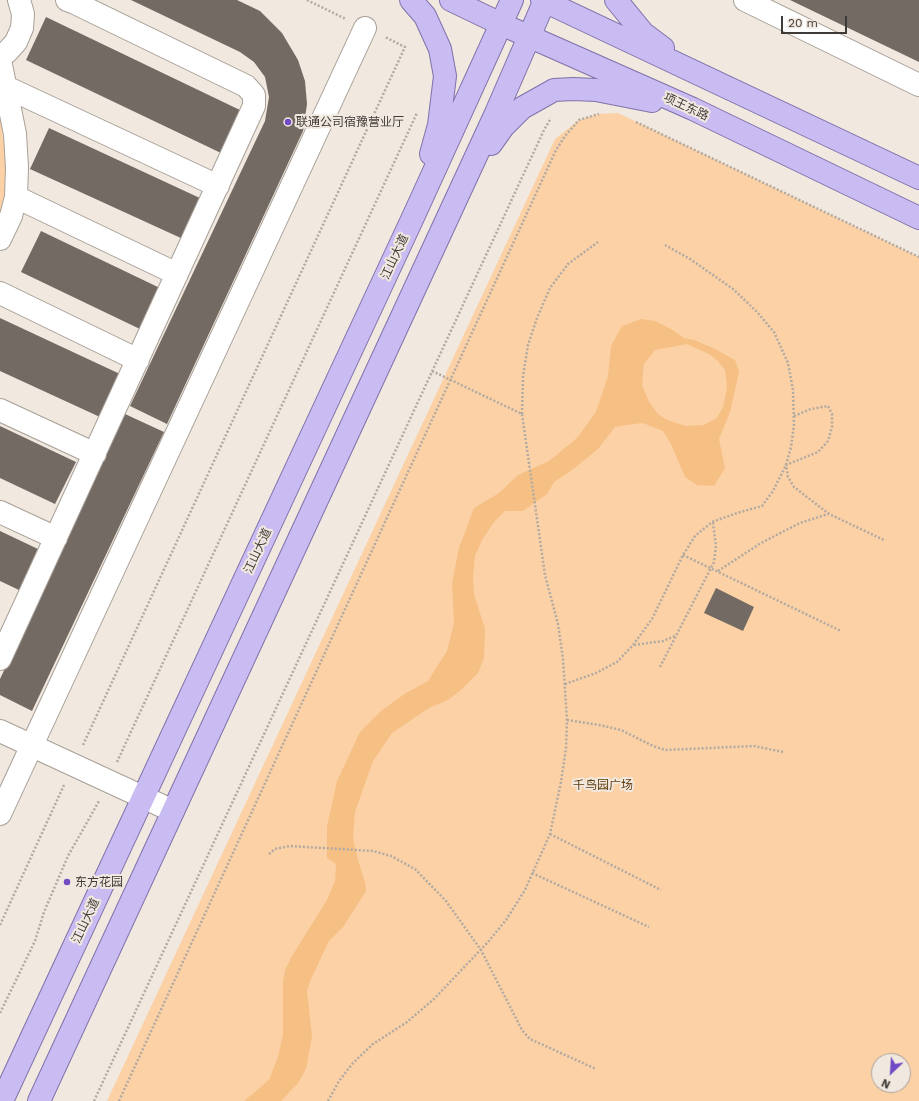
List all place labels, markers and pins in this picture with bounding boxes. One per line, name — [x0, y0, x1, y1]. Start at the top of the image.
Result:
place label: 联通公司宿豫营业厅 — [296, 115, 404, 129]
marker: 联通公司宿豫营业厅 — [283, 117, 293, 127]
place label: 东方花园 — [75, 875, 123, 889]
marker: 东方花园 — [62, 877, 72, 887]

